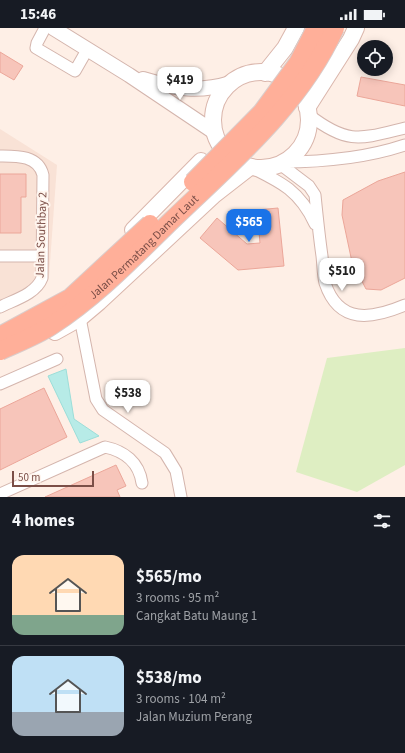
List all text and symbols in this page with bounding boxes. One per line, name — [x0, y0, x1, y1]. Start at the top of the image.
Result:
text: 15:46 — [20, 4, 56, 25]
map controls — [357, 40, 393, 76]
button: locate — [357, 40, 393, 76]
pin: $419 — [156, 67, 204, 101]
text: $419 — [166, 71, 194, 89]
street label: Jalan Permatang Damar Laut — [85, 191, 203, 304]
street label: Jalan Southbay 2 — [31, 192, 52, 278]
pin: $565 — [225, 209, 273, 243]
text: $565 — [235, 213, 263, 231]
pin: $510 — [318, 258, 366, 292]
text: $510 — [328, 262, 356, 280]
pin: $538 — [104, 380, 152, 414]
text: $538 — [114, 384, 142, 402]
scale bar — [12, 469, 94, 488]
text: 50 m — [18, 470, 40, 485]
text: 4 homes — [12, 509, 74, 533]
icon: filters — [371, 510, 393, 532]
text: $565/mo — [136, 565, 202, 589]
icon: home — [44, 571, 92, 619]
text: 3 rooms · 95 m² — [136, 589, 219, 607]
text: Cangkat Batu Maung 1 — [136, 607, 257, 625]
text: $538/mo — [136, 666, 202, 690]
icon: home — [44, 672, 92, 720]
text: 3 rooms · 104 m² — [136, 690, 226, 708]
text: Jalan Muzium Perang — [136, 708, 252, 726]

